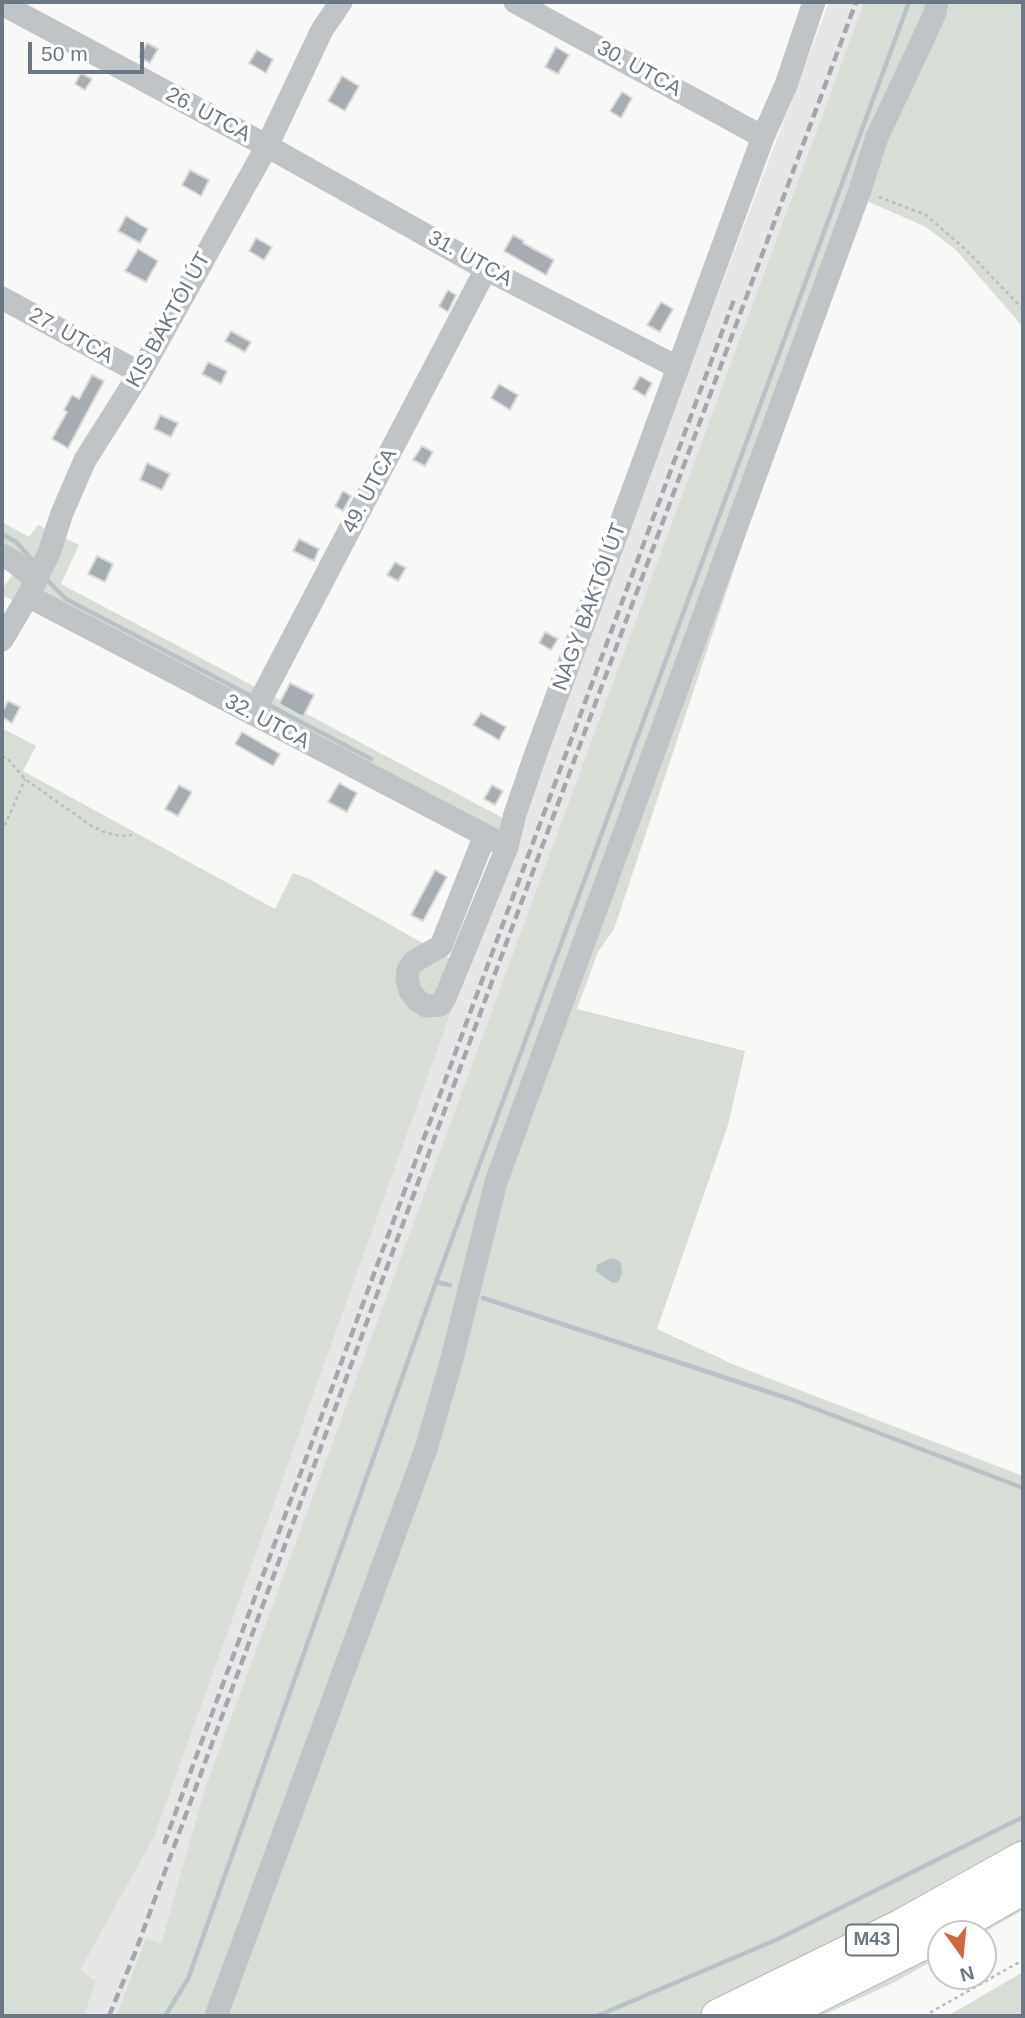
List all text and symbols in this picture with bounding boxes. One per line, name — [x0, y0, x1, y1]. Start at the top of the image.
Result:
scale bar — [32, 28, 147, 72]
street label: 30. UTCA — [593, 36, 685, 102]
text: 50 m — [41, 42, 88, 65]
street label: 26. UTCA — [161, 82, 255, 148]
street label: 31. UTCA — [424, 226, 516, 292]
street label: KIS BAKTÓI ÚT — [121, 248, 217, 392]
street label: 27. UTCA — [25, 303, 117, 369]
street label: 49. UTCA — [337, 444, 403, 538]
street label: NAGY BAKTÓI ÚT — [548, 520, 632, 694]
street label: 32. UTCA — [220, 689, 314, 755]
north arrow — [927, 1920, 997, 1990]
road number: M43 — [846, 1924, 898, 1956]
text: N — [958, 1962, 976, 1986]

